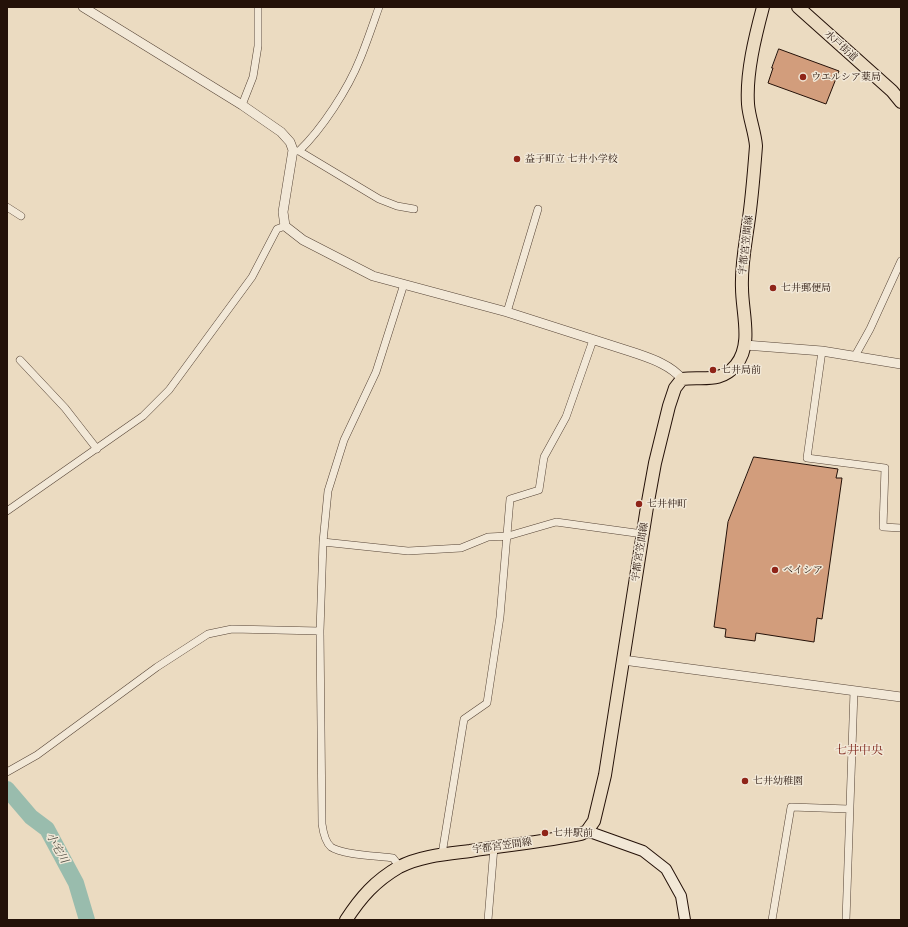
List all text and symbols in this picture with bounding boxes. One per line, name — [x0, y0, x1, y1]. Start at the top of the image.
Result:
street label: 水戸街道 — [822, 28, 860, 64]
place label: ウエルシア薬局 — [811, 71, 881, 83]
marker: ウエルシア薬局 — [798, 72, 808, 82]
place label: 益子町立 七井小学校 — [525, 153, 618, 165]
marker: 益子町立 七井小学校 — [512, 154, 522, 164]
street label: 宇都宮笠間線 — [736, 214, 756, 276]
place label: 七井郵便局 — [781, 282, 831, 294]
marker: 七井郵便局 — [768, 283, 778, 293]
place label: 七井局前 — [721, 364, 761, 376]
marker: 七井局前 — [708, 365, 718, 375]
place label: 七井仲町 — [647, 498, 687, 510]
marker: 七井仲町 — [634, 499, 644, 509]
street label: 宇都宮笠間線 — [629, 521, 651, 583]
place label: ベイシア — [783, 564, 823, 576]
marker: ベイシア — [770, 565, 780, 575]
district label: 七井中央 — [835, 744, 883, 758]
place label: 七井幼稚園 — [753, 775, 803, 787]
marker: 七井幼稚園 — [740, 776, 750, 786]
place label: 七井駅前 — [553, 827, 593, 839]
marker: 七井駅前 — [540, 828, 550, 838]
water label: 小宅川 — [43, 830, 71, 866]
street label: 宇都宮笠間線 — [471, 836, 533, 856]

